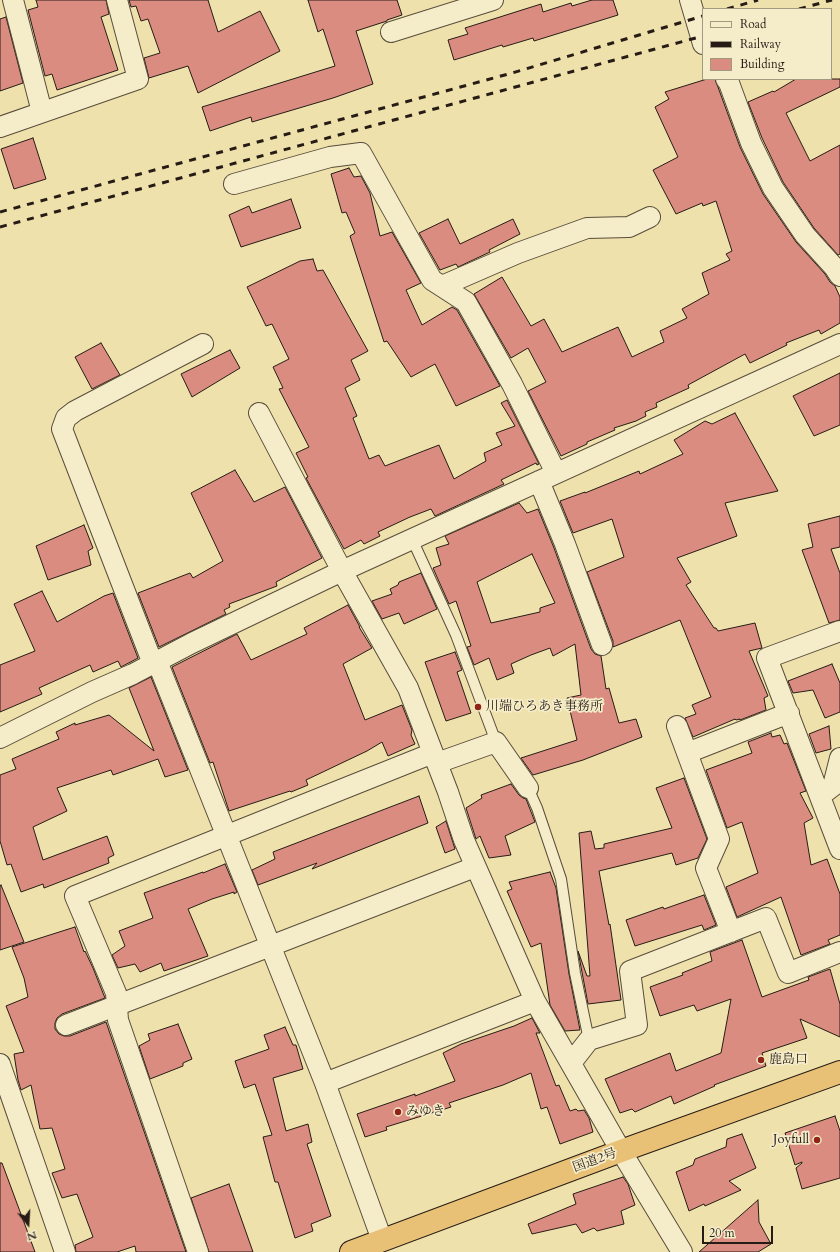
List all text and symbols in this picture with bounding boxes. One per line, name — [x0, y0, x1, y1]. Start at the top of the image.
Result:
legend — [702, 8, 832, 80]
text: Road — [740, 16, 766, 32]
text: Railway — [740, 36, 781, 52]
text: Building — [740, 56, 784, 72]
place label: 川端ひろあき事務所 — [486, 699, 603, 715]
marker: 川端ひろあき事務所 — [473, 702, 483, 712]
place label: 鹿島口 — [769, 1052, 808, 1068]
marker: 鹿島口 — [756, 1055, 766, 1065]
place label: みゆき — [406, 1104, 445, 1120]
marker: みゆき — [393, 1107, 403, 1117]
place label: Joyfull — [773, 1132, 809, 1148]
marker: Joyfull — [812, 1135, 822, 1145]
street label: 国道2号 — [571, 1146, 619, 1176]
north arrow — [8, 1204, 48, 1244]
scale bar — [704, 1218, 775, 1244]
text: 20 m — [709, 1225, 735, 1241]
text: N — [25, 1227, 39, 1244]

